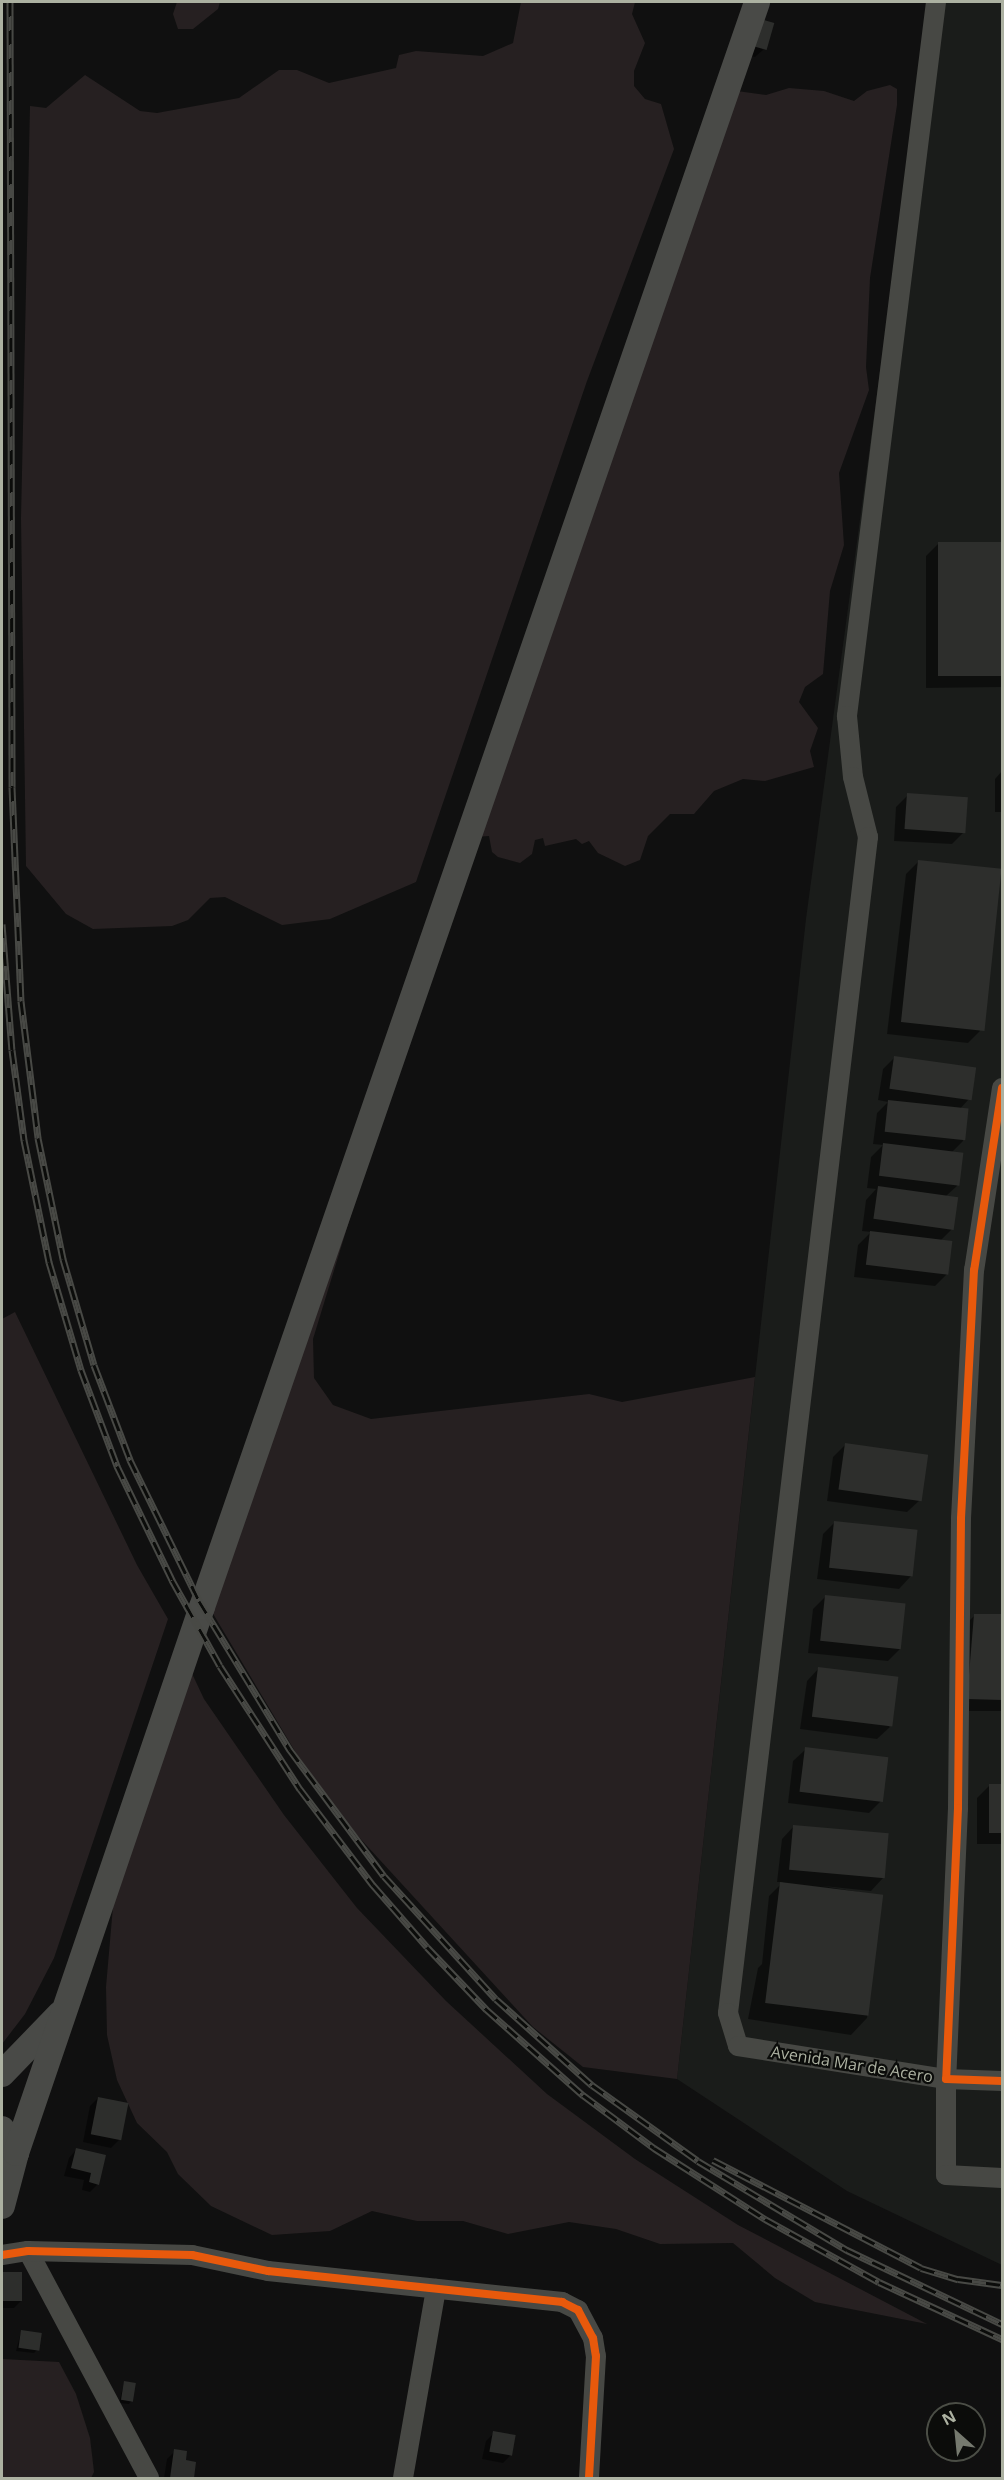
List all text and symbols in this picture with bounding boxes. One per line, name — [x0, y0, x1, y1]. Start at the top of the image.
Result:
street label: Avenida Mar de Acero — [770, 2042, 934, 2086]
north arrow — [926, 2402, 986, 2462]
text: N — [938, 2405, 960, 2431]

